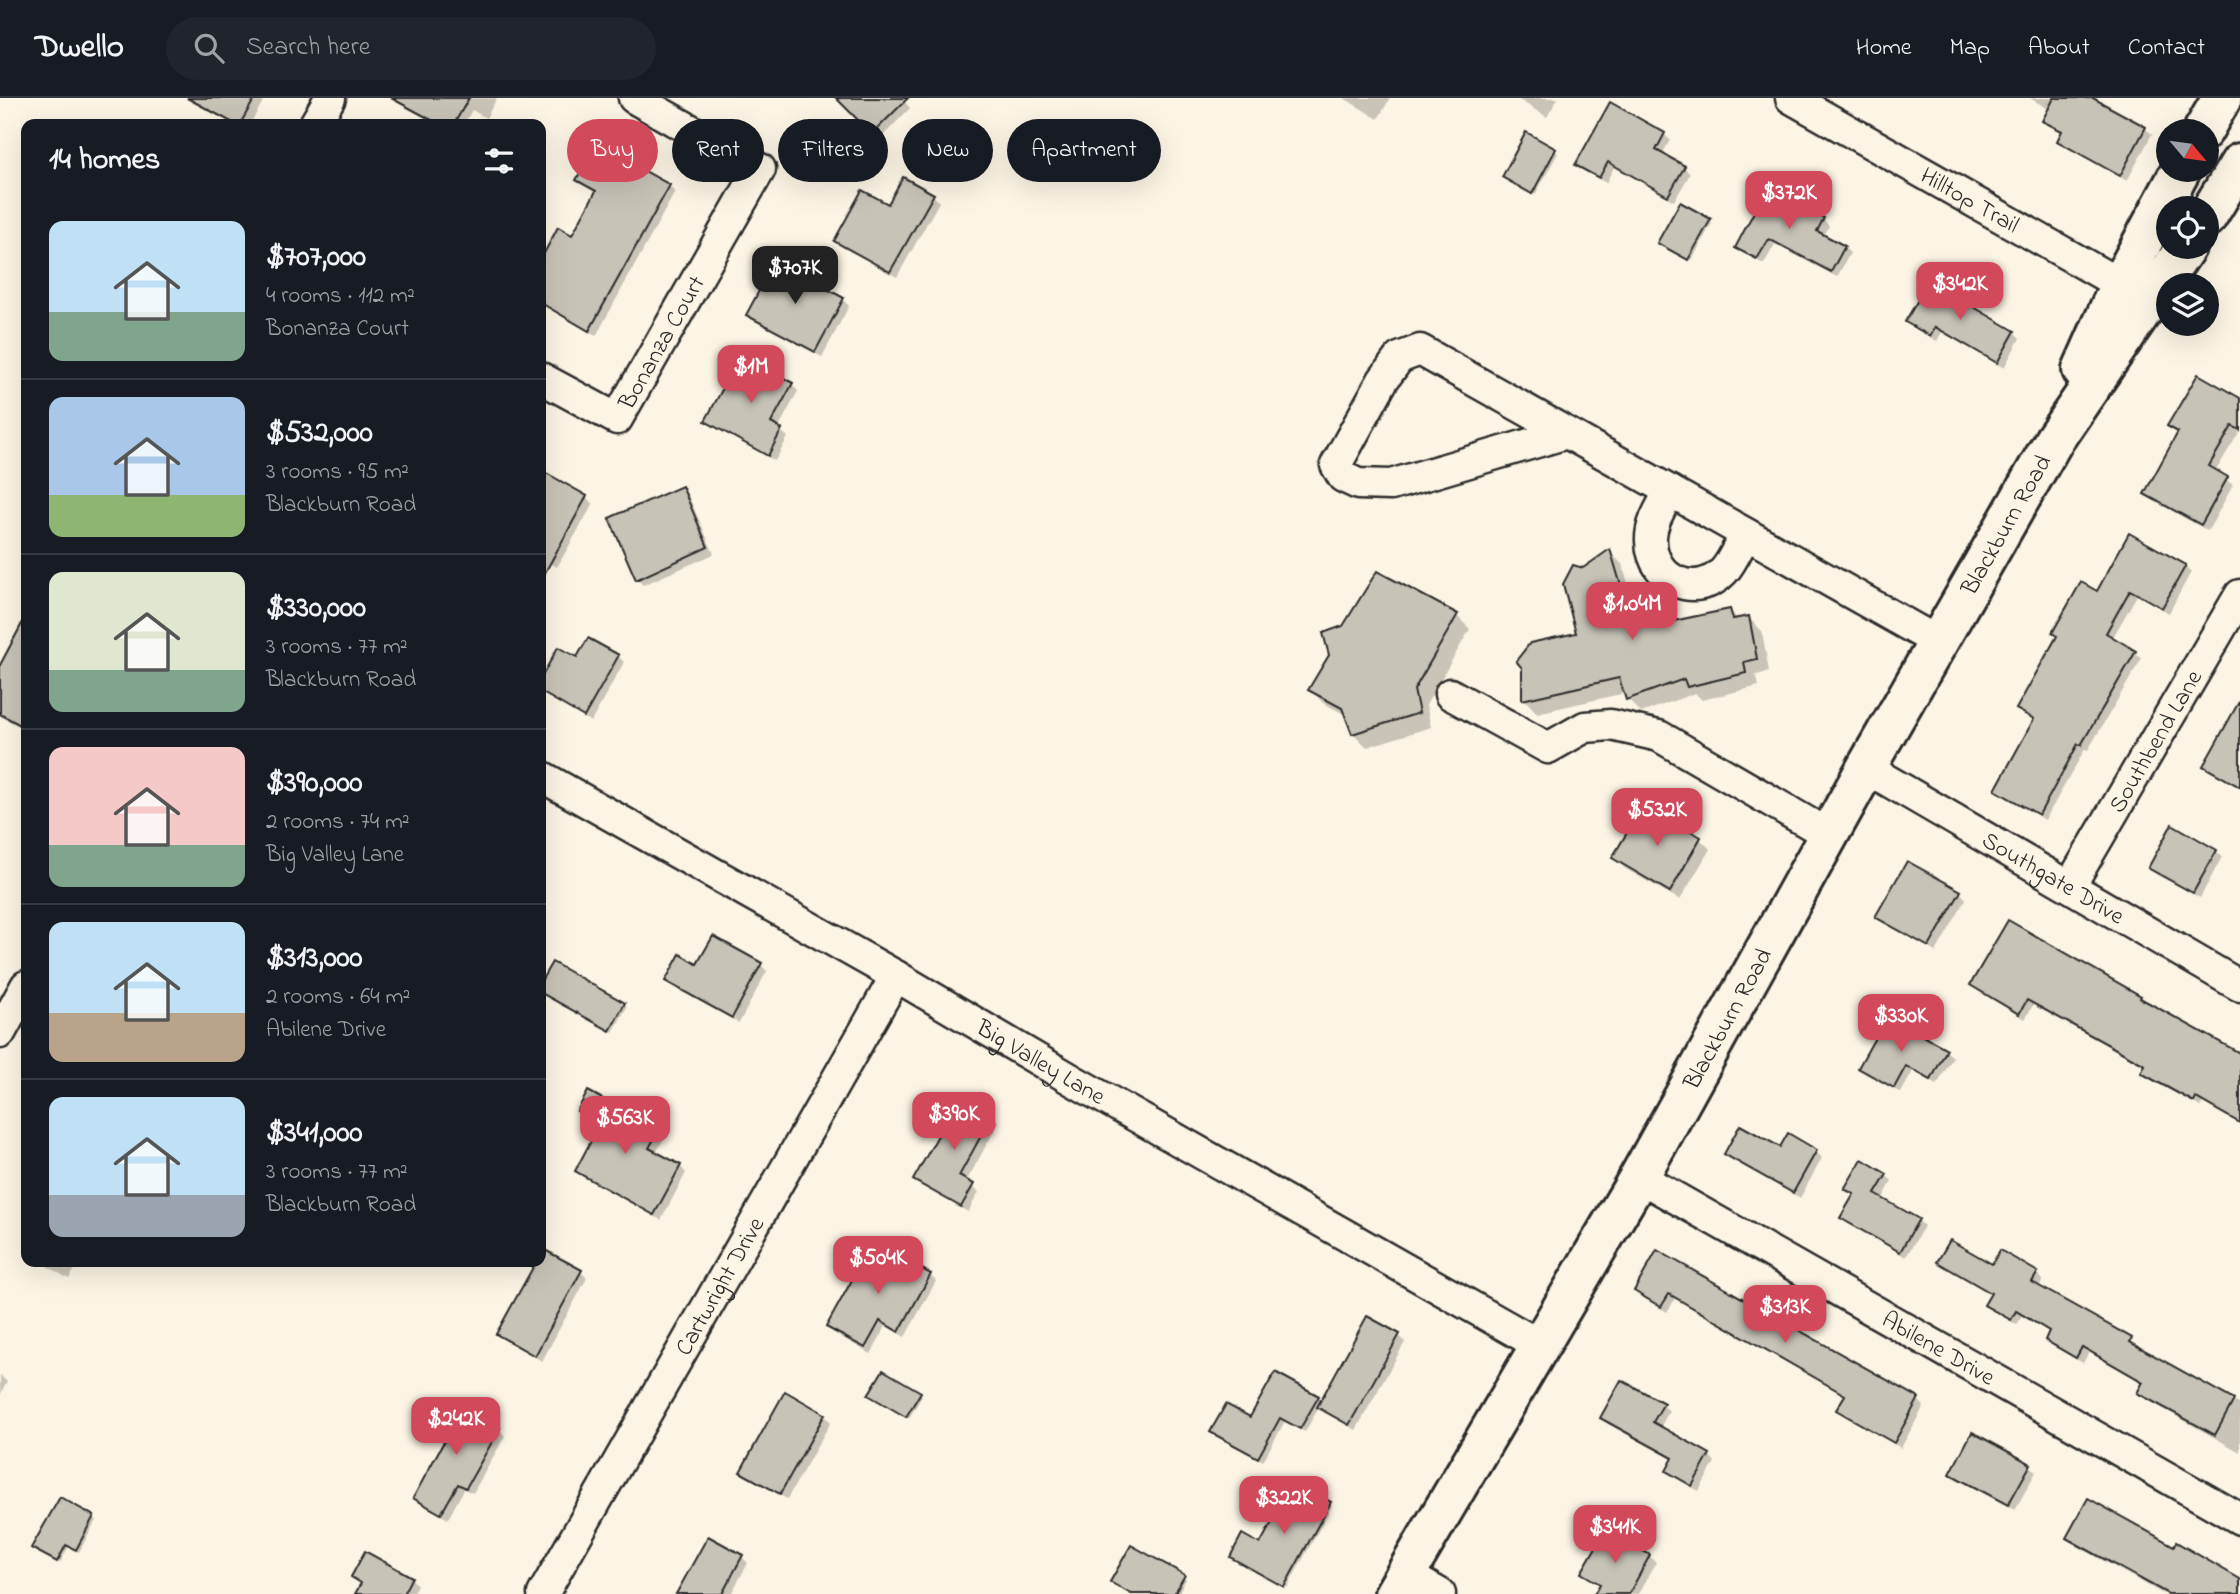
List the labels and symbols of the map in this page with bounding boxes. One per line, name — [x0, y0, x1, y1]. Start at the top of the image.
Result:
north arrow — [2156, 119, 2219, 182]
street label: Hilltop Trail — [1913, 160, 2025, 244]
pin: $372K — [1740, 172, 1838, 231]
pin: $707K — [746, 246, 844, 306]
pin: $342K — [1911, 262, 2009, 322]
street label: Bonanza Court — [610, 270, 715, 418]
pin: $1M — [717, 345, 785, 405]
street label: Blackburn Road — [1953, 449, 2062, 603]
pin: $1.04M — [1575, 582, 1689, 642]
street label: Southbend Lane — [2101, 664, 2213, 820]
pin: $532K — [1608, 788, 1706, 848]
street label: Southgate Drive — [1974, 824, 2130, 935]
street label: Blackburn Road — [1675, 942, 1783, 1098]
pin: $330K — [1852, 995, 1950, 1054]
street label: Big Valley Lane — [968, 1012, 1111, 1115]
pin: $390K — [905, 1093, 1003, 1152]
pin: $563K — [576, 1096, 674, 1156]
street label: Cartwright Drive — [668, 1211, 775, 1363]
pin: $504K — [829, 1236, 927, 1296]
pin: $313K — [1736, 1286, 1834, 1345]
street label: Abilene Drive — [1874, 1304, 2001, 1396]
pin: $242K — [407, 1398, 505, 1457]
pin: $322K — [1235, 1476, 1333, 1536]
pin: $341K — [1566, 1506, 1664, 1565]

